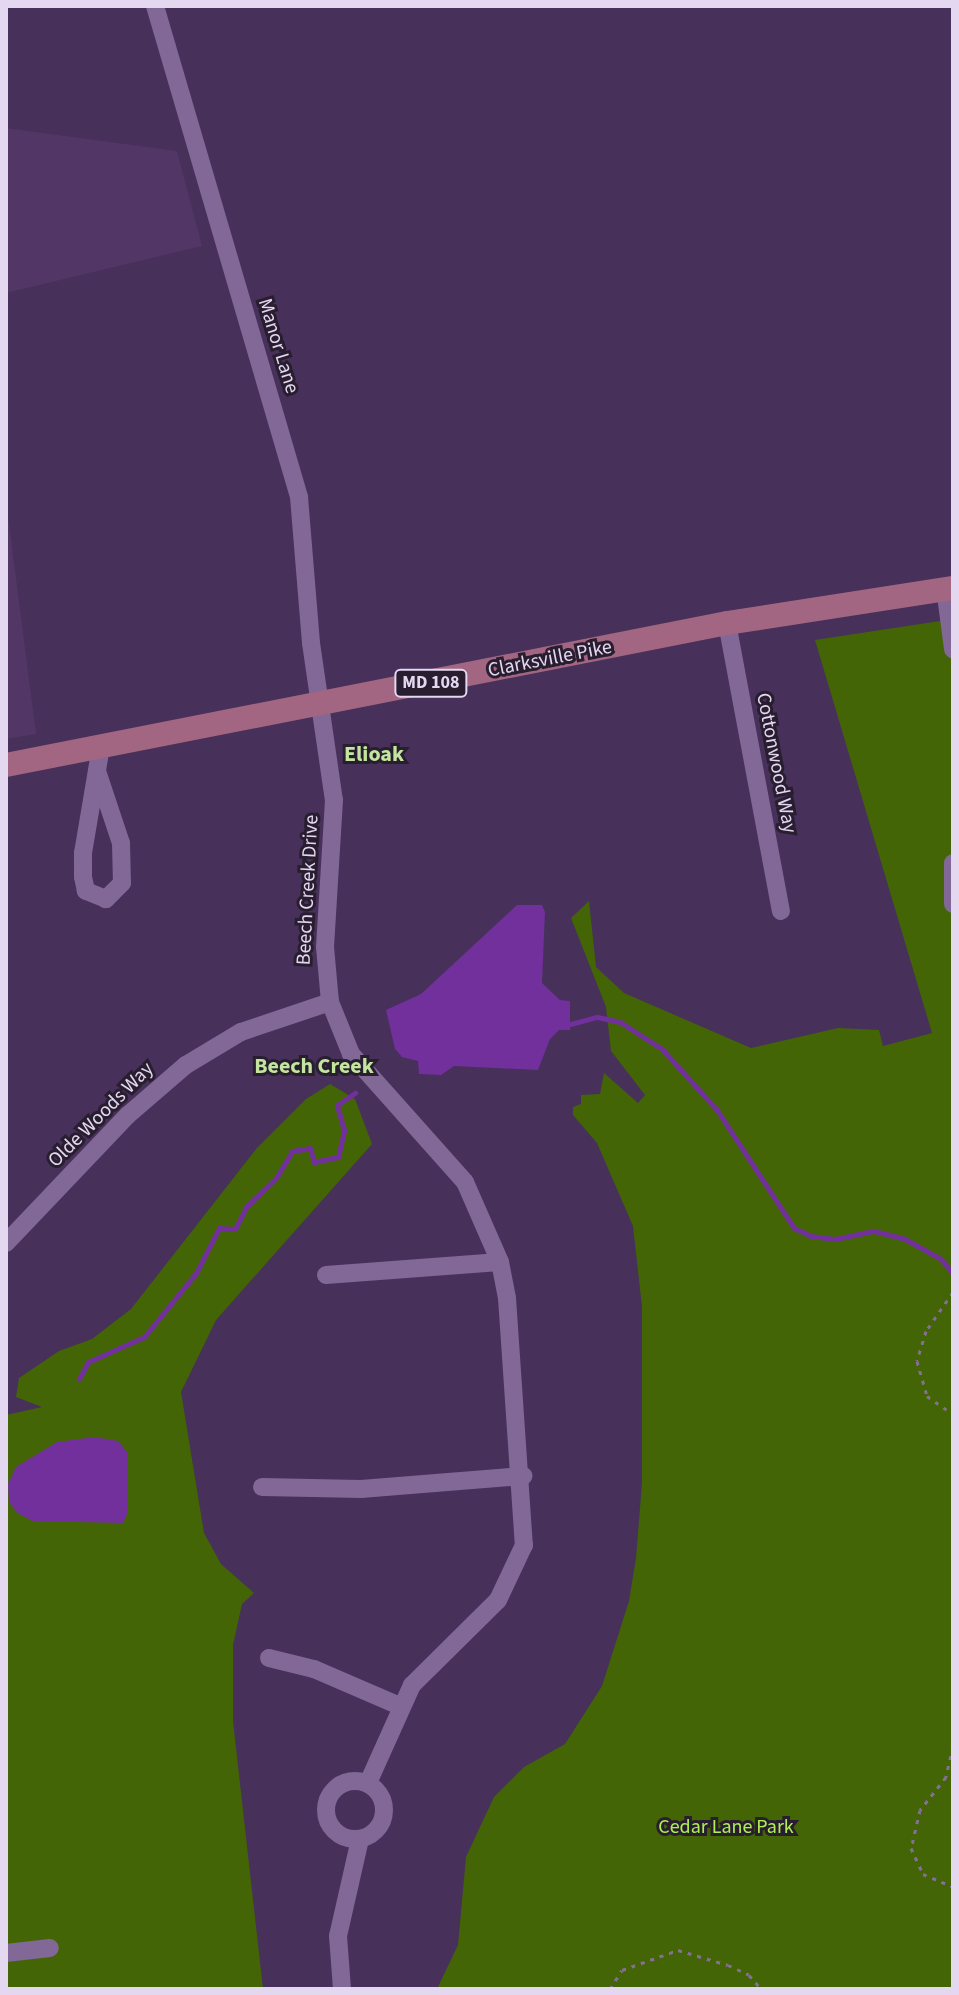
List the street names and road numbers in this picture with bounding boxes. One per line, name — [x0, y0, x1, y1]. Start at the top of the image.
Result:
street label: Manor Lane — [252, 296, 304, 396]
street label: Clarksville Pike — [486, 635, 614, 683]
road number: MD 108 — [393, 669, 469, 697]
street label: Cottonwood Way — [751, 691, 801, 835]
street label: Beech Creek Drive — [292, 814, 324, 966]
street label: Olde Woods Way — [43, 1057, 159, 1173]

